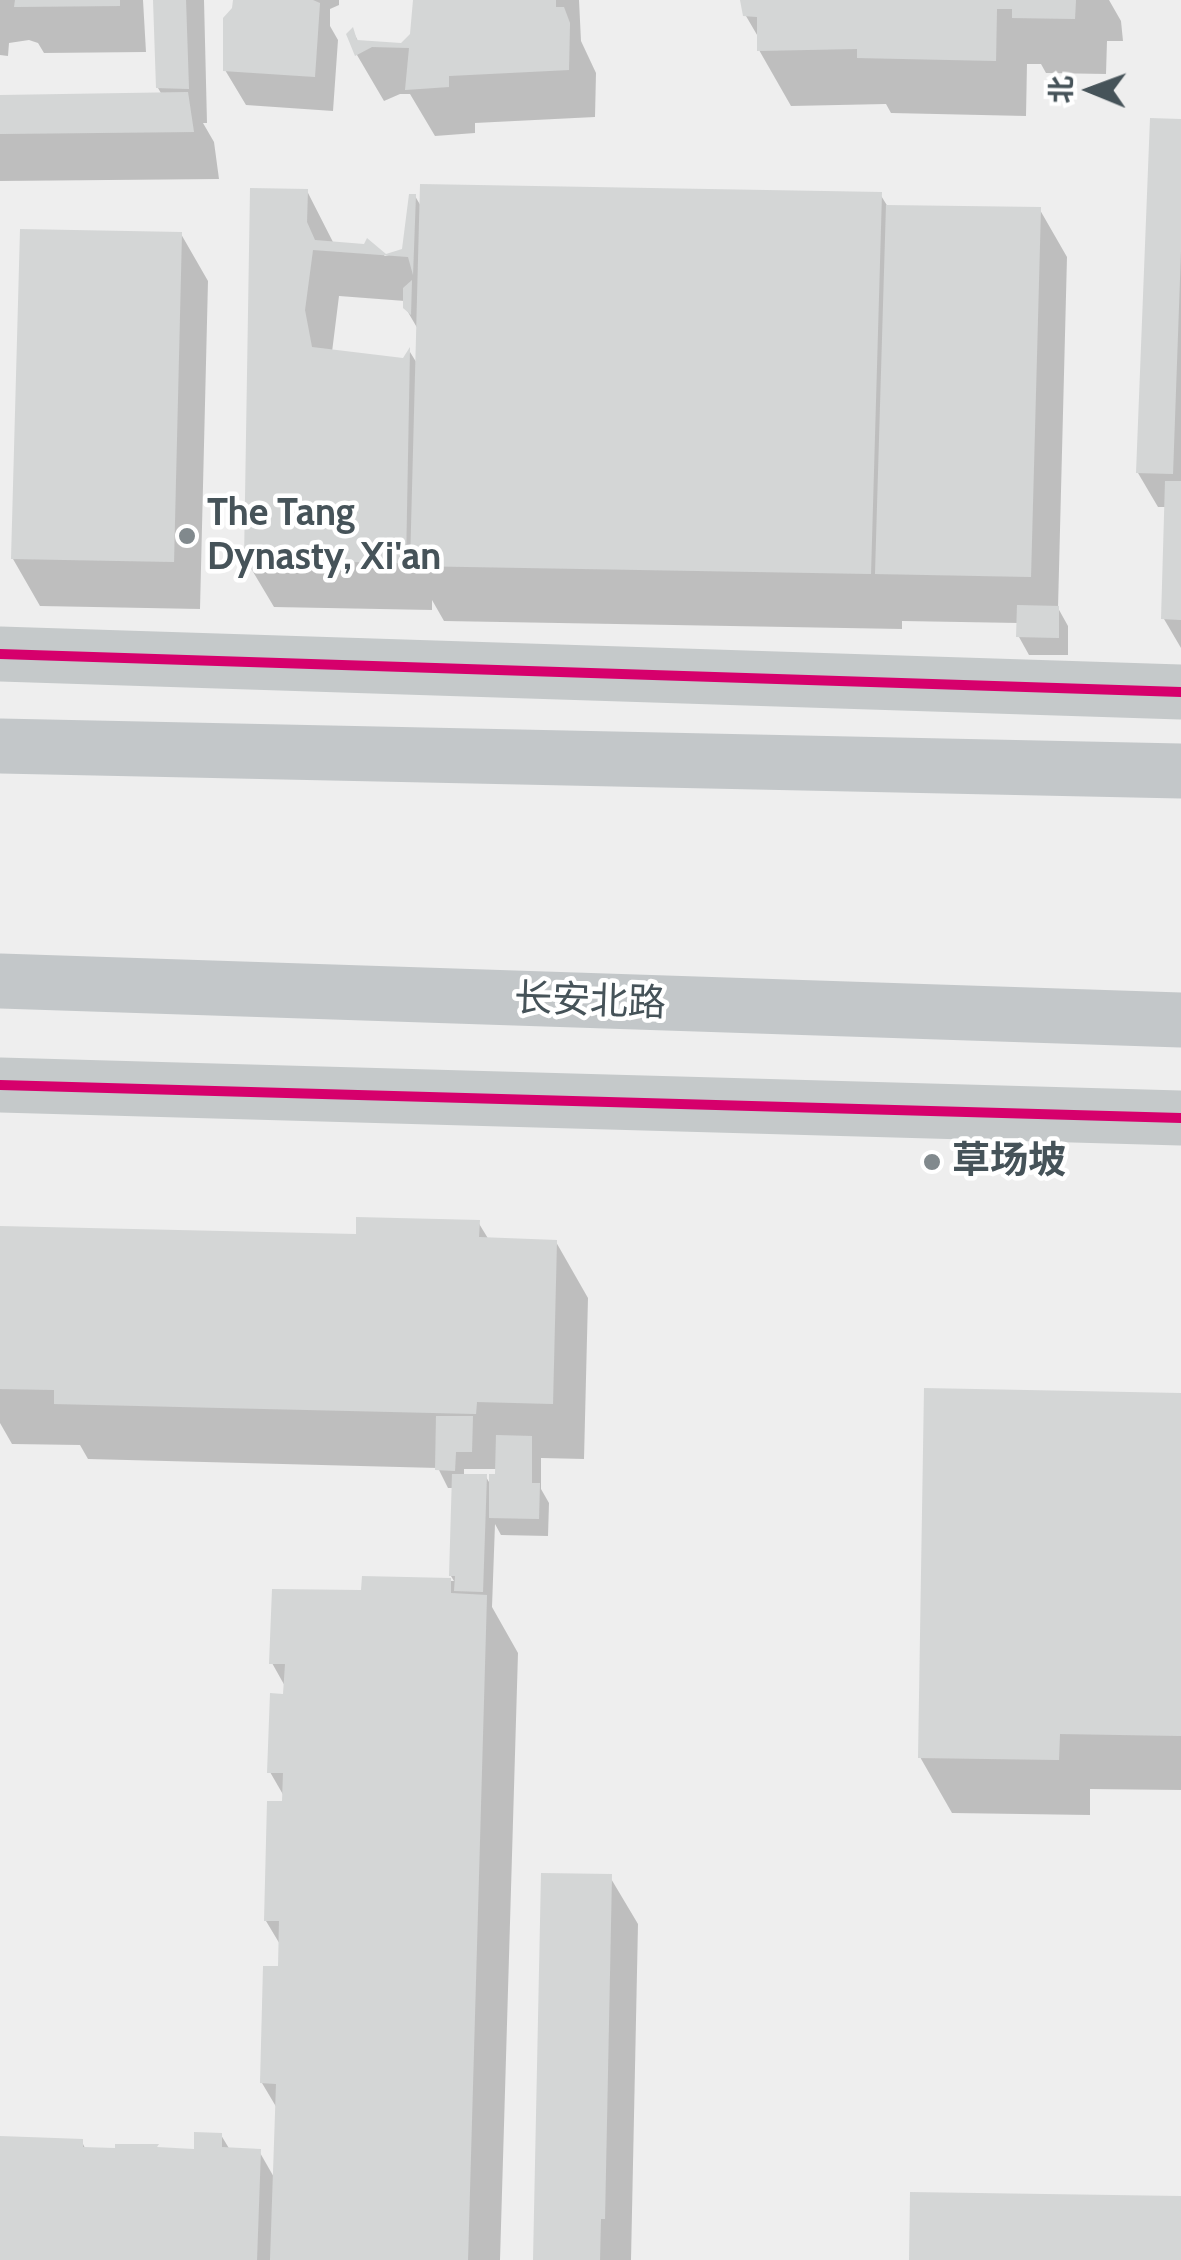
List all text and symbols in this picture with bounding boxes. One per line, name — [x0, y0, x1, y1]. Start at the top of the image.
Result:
north arrow — [1041, 40, 1141, 140]
text: 北 — [1044, 75, 1078, 104]
place label: The Tang Dynasty, Xi'an — [207, 491, 441, 580]
marker: The Tang Dynasty, Xi'an — [176, 525, 198, 547]
street label: 长安北路 — [513, 977, 667, 1027]
place label: 草场坡 — [952, 1139, 1066, 1185]
marker: 草场坡 — [921, 1151, 943, 1173]

